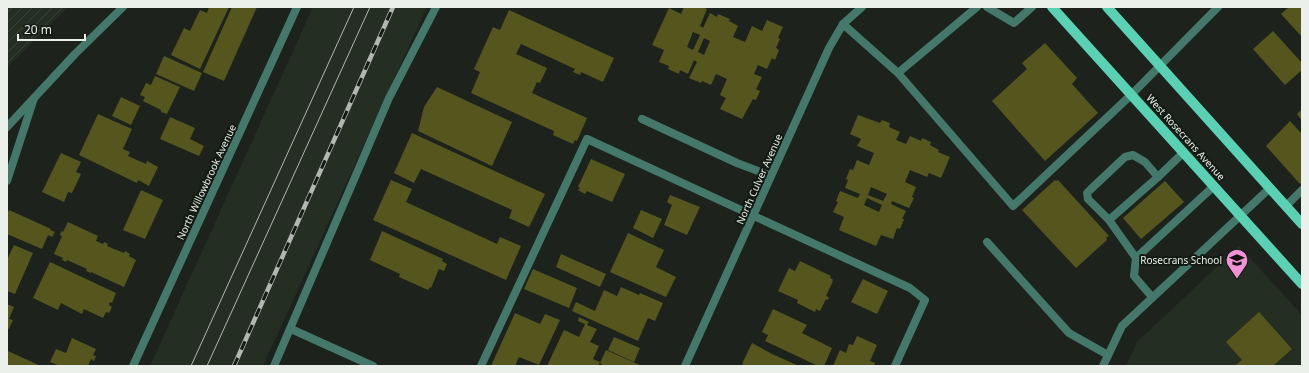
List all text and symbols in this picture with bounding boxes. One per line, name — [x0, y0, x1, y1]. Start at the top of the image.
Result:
scale bar — [18, 16, 85, 42]
text: 20 m — [24, 21, 52, 38]
street label: West Rosecrans Avenue — [1144, 91, 1229, 183]
street label: North Willowbrook Avenue — [173, 122, 239, 242]
street label: North Culver Avenue — [733, 131, 785, 227]
school or university icon: Rosecrans School — [1224, 247, 1250, 280]
place label: Rosecrans School — [1140, 253, 1222, 267]

